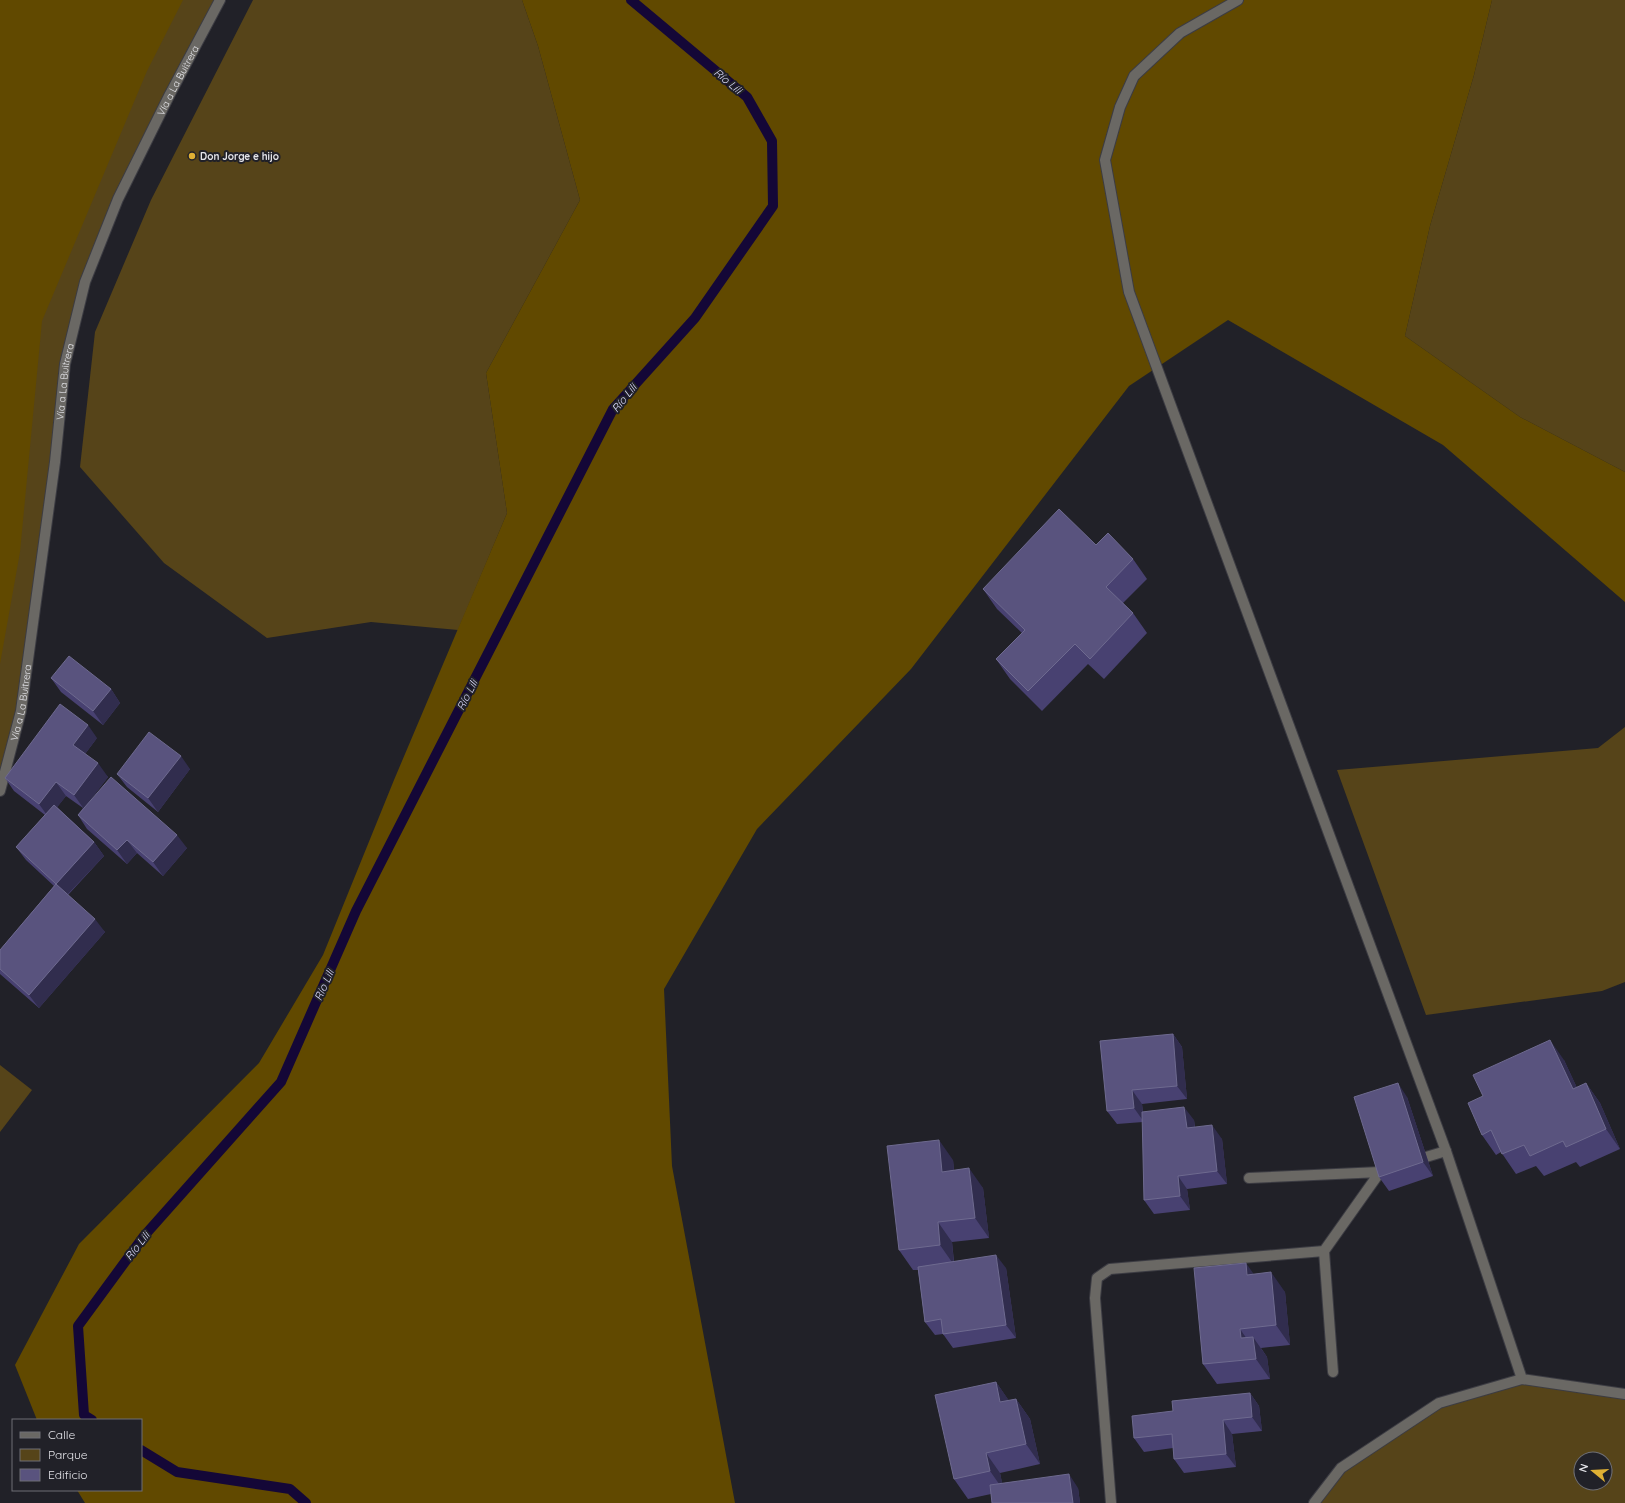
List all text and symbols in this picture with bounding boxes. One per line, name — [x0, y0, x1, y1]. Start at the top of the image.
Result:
street label: Vía a La Buitrera — [154, 43, 201, 118]
water label: Río Lili — [711, 65, 746, 98]
place label: Don Jorge e hijo — [200, 150, 279, 163]
marker: Don Jorge e hijo — [187, 151, 197, 161]
street label: Vía a La Buitrera — [53, 342, 76, 421]
water label: Río Lili — [608, 380, 641, 415]
street label: Vía a La Buitrera — [7, 664, 34, 742]
water label: Río Lili — [453, 676, 481, 713]
water label: Río Lili — [311, 966, 338, 1003]
water label: Río Lili — [121, 1228, 154, 1263]
legend — [12, 1419, 142, 1491]
text: Calle — [48, 1427, 76, 1442]
text: Parque — [48, 1447, 88, 1462]
north arrow — [1573, 1451, 1613, 1491]
text: N — [1576, 1462, 1591, 1474]
text: Edificio — [48, 1467, 88, 1482]

